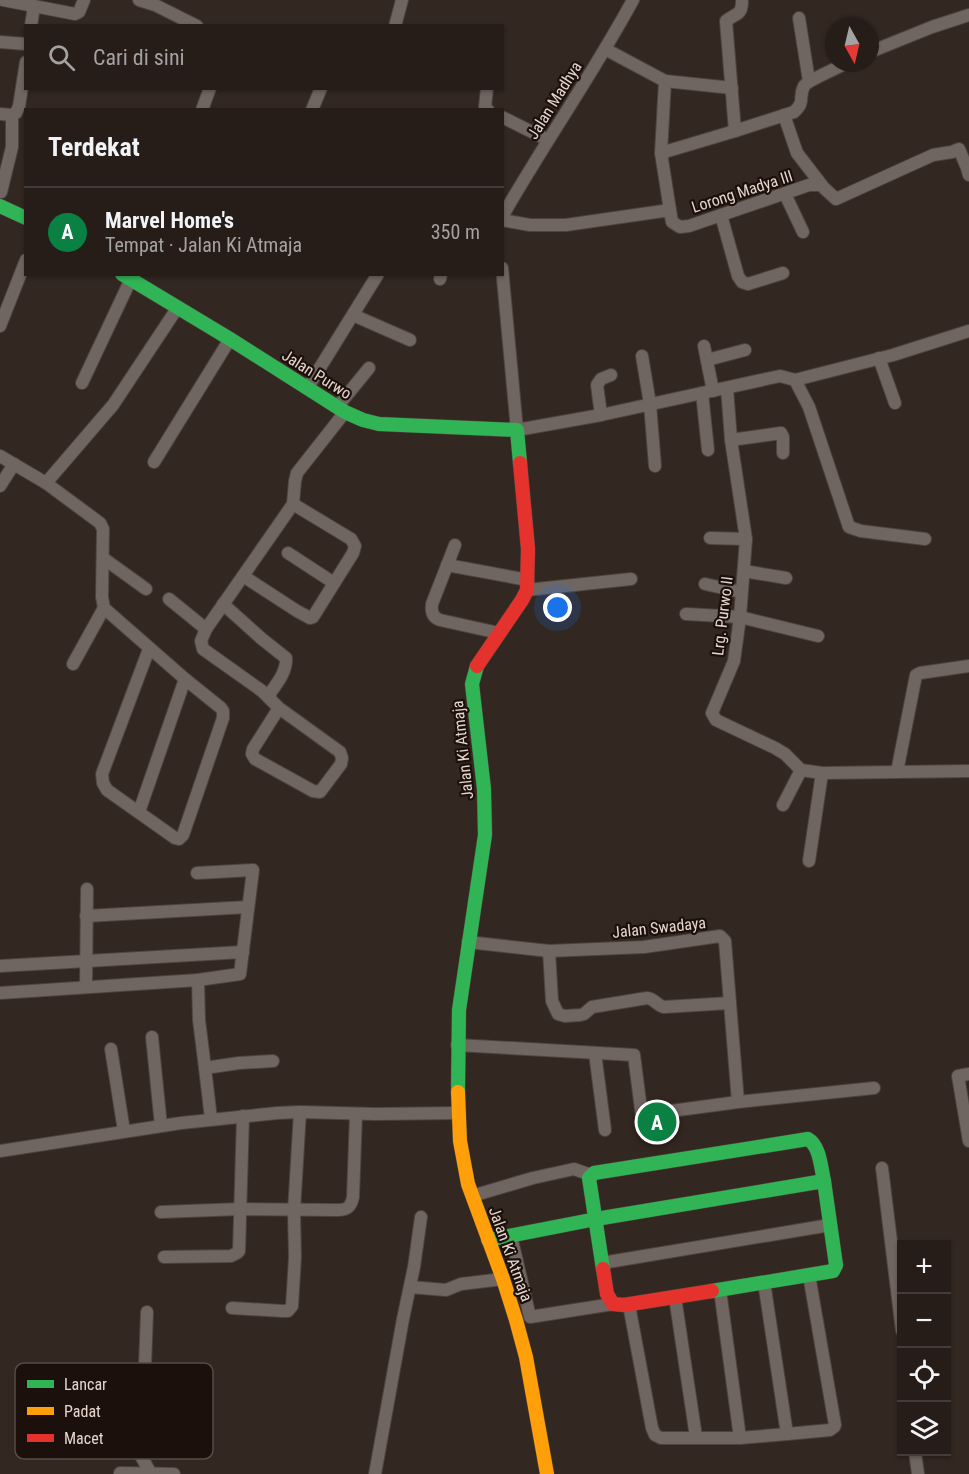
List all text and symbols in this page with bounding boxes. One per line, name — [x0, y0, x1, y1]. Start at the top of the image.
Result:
north arrow — [825, 18, 879, 72]
search box — [24, 24, 504, 90]
icon: search — [45, 41, 78, 74]
text: Cari di sini — [93, 45, 185, 70]
street label: Jalan Madhya — [523, 58, 586, 143]
text: Terdekat — [48, 132, 140, 162]
street label: Lorong Madya III — [689, 166, 795, 217]
text: Marvel Home's — [105, 208, 234, 233]
text: A — [62, 220, 73, 244]
text: 350 m — [431, 220, 480, 244]
text: Tempat · Jalan Ki Atmaja — [105, 233, 302, 257]
street label: Jalan Purwo — [279, 346, 355, 403]
street label: Lrg. Purwo II — [708, 575, 737, 657]
your location — [543, 593, 572, 622]
street label: Jalan Ki Atmaja — [448, 700, 477, 800]
street label: Jalan Swadaya — [611, 913, 707, 942]
pin: A — [638, 1100, 676, 1144]
street label: Jalan Ki Atmaja — [485, 1204, 536, 1304]
map controls — [897, 1240, 951, 1456]
button: + — [897, 1240, 951, 1294]
button: − — [897, 1294, 951, 1348]
button: locate — [897, 1348, 951, 1402]
legend — [15, 1363, 213, 1459]
text: Lancar — [64, 1375, 107, 1394]
text: Padat — [64, 1402, 101, 1421]
button: layers — [897, 1402, 951, 1456]
text: Macet — [64, 1429, 104, 1448]

